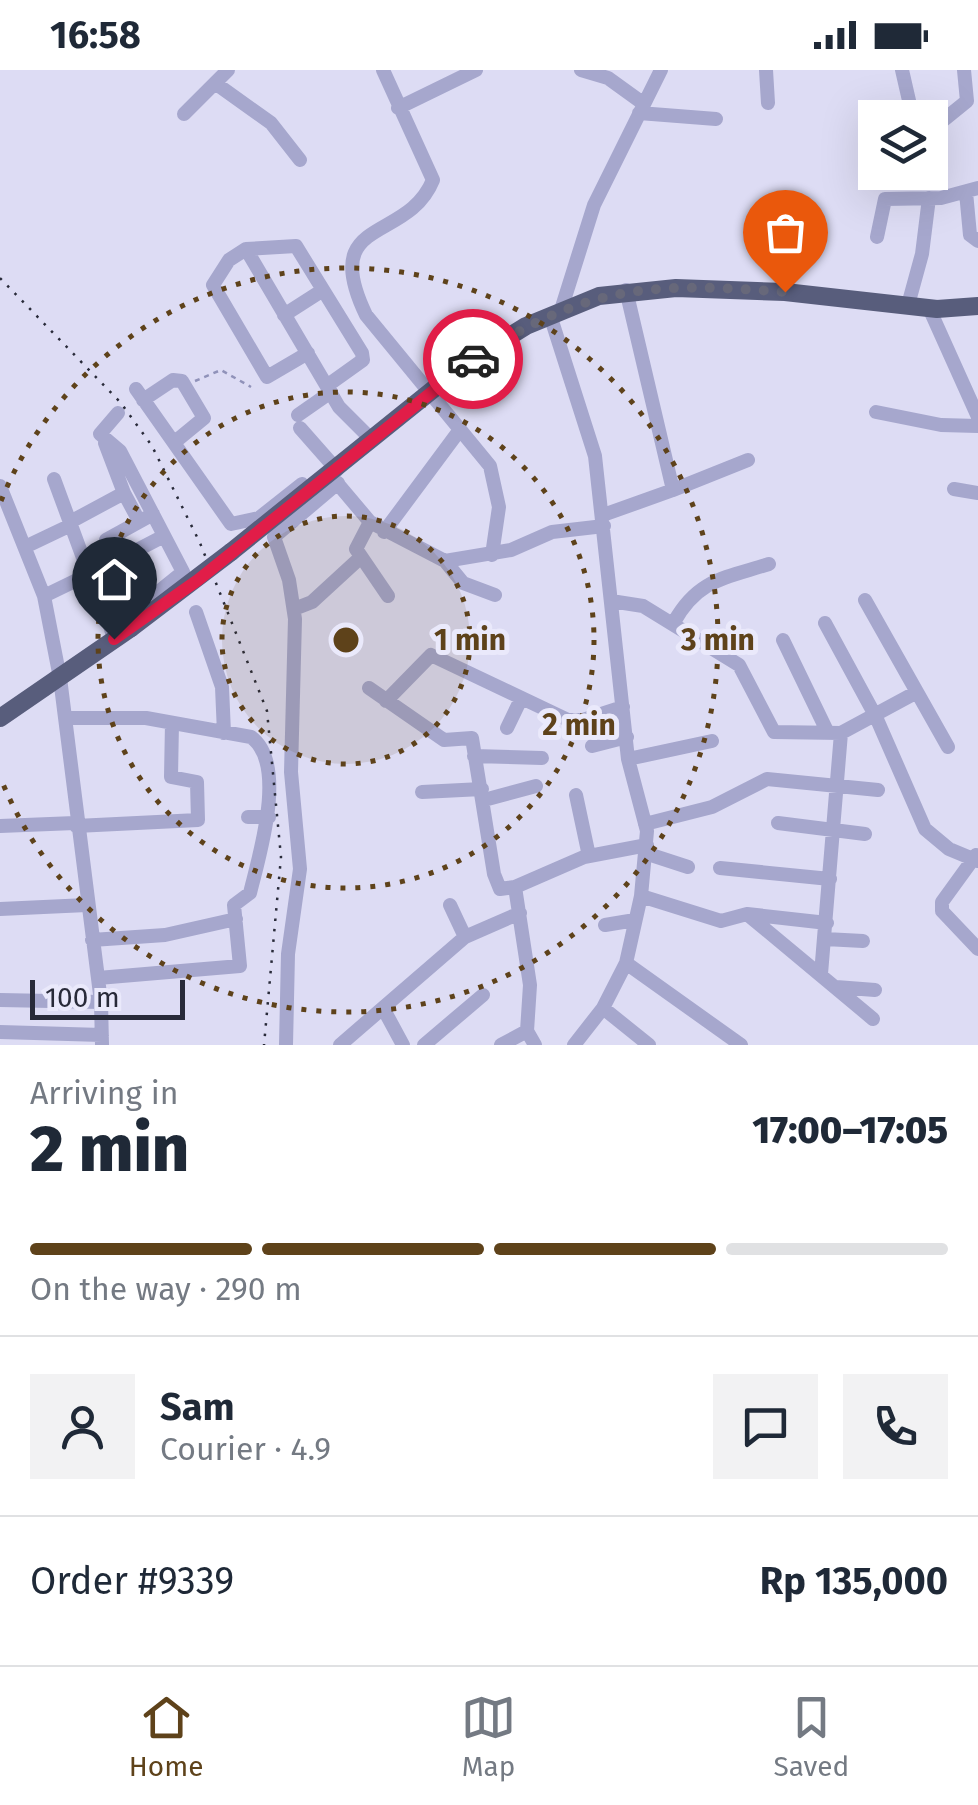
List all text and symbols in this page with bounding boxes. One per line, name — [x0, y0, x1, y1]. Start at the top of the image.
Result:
text: 16:58 — [50, 12, 141, 58]
map controls — [858, 100, 948, 190]
button: layers — [858, 100, 948, 190]
pin — [743, 190, 828, 293]
icon: bag — [758, 205, 813, 260]
courier — [423, 309, 523, 409]
icon: car — [446, 332, 501, 387]
pin — [72, 537, 157, 640]
icon: home — [87, 552, 142, 607]
centre of rings — [328, 622, 364, 658]
text: 1 min — [434, 622, 506, 658]
text: 3 min — [680, 622, 755, 658]
text: 2 min — [542, 707, 616, 743]
scale bar — [30, 975, 185, 1020]
text: 100 m — [45, 981, 120, 1014]
text: Arriving in — [30, 1074, 178, 1112]
text: 17:00–17:05 — [752, 1107, 948, 1153]
text: 2 min — [30, 1110, 189, 1188]
text: On the way · 290 m — [30, 1270, 302, 1308]
button: person — [30, 1374, 135, 1479]
button: chat — [713, 1374, 818, 1479]
button: phone — [843, 1374, 948, 1479]
text: Sam — [160, 1384, 235, 1430]
text: Courier · 4.9 — [160, 1430, 331, 1468]
text: Order #9339 — [30, 1558, 234, 1604]
text: Rp 135,000 — [760, 1558, 948, 1604]
tab: Home — [129, 1690, 203, 1783]
tab: Map — [461, 1690, 516, 1783]
tab: Saved — [773, 1690, 849, 1783]

